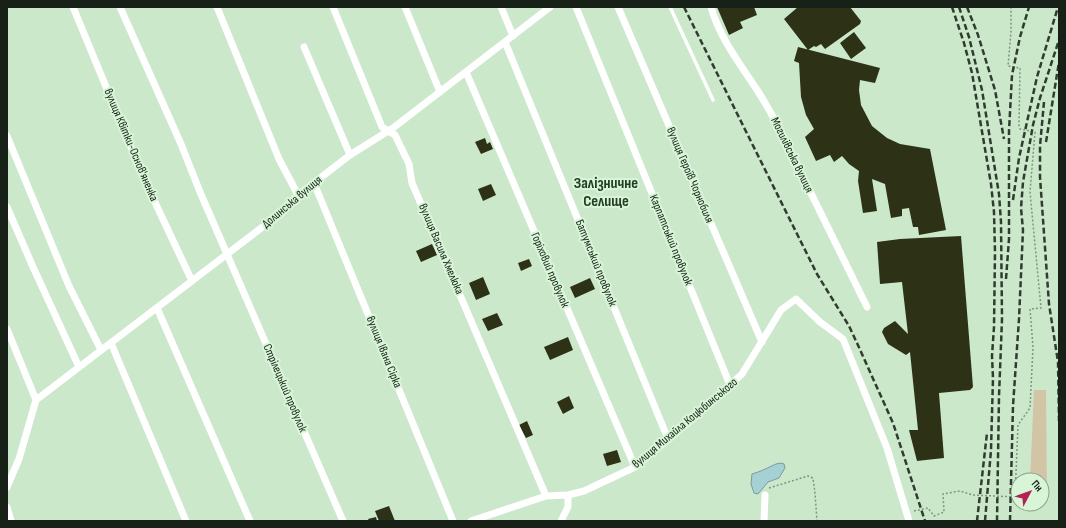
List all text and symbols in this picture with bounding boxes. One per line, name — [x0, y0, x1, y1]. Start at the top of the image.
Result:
street label: вулиця Квітки-Основ'яненка — [101, 86, 162, 204]
street label: Могилівська вулиця — [767, 115, 817, 195]
street label: вулиця Героїв Чорнобиля — [663, 125, 717, 225]
street label: Долинська вулиця — [259, 172, 325, 232]
district label: Залізничне Селище — [574, 174, 638, 211]
street label: Карпатський провулок — [646, 192, 696, 288]
street label: вулиця Василя Хмелюка — [415, 201, 467, 297]
street label: Батумський провулок — [572, 217, 620, 309]
street label: Горіховий провулок — [527, 230, 573, 310]
street label: вулиця Івана Сірка — [363, 314, 405, 390]
street label: Стрілецький провулок — [260, 342, 311, 435]
street label: вулиця Михайла Коцюбинського — [629, 375, 741, 471]
north arrow — [1010, 472, 1050, 512]
text: Пн — [1029, 477, 1046, 494]

